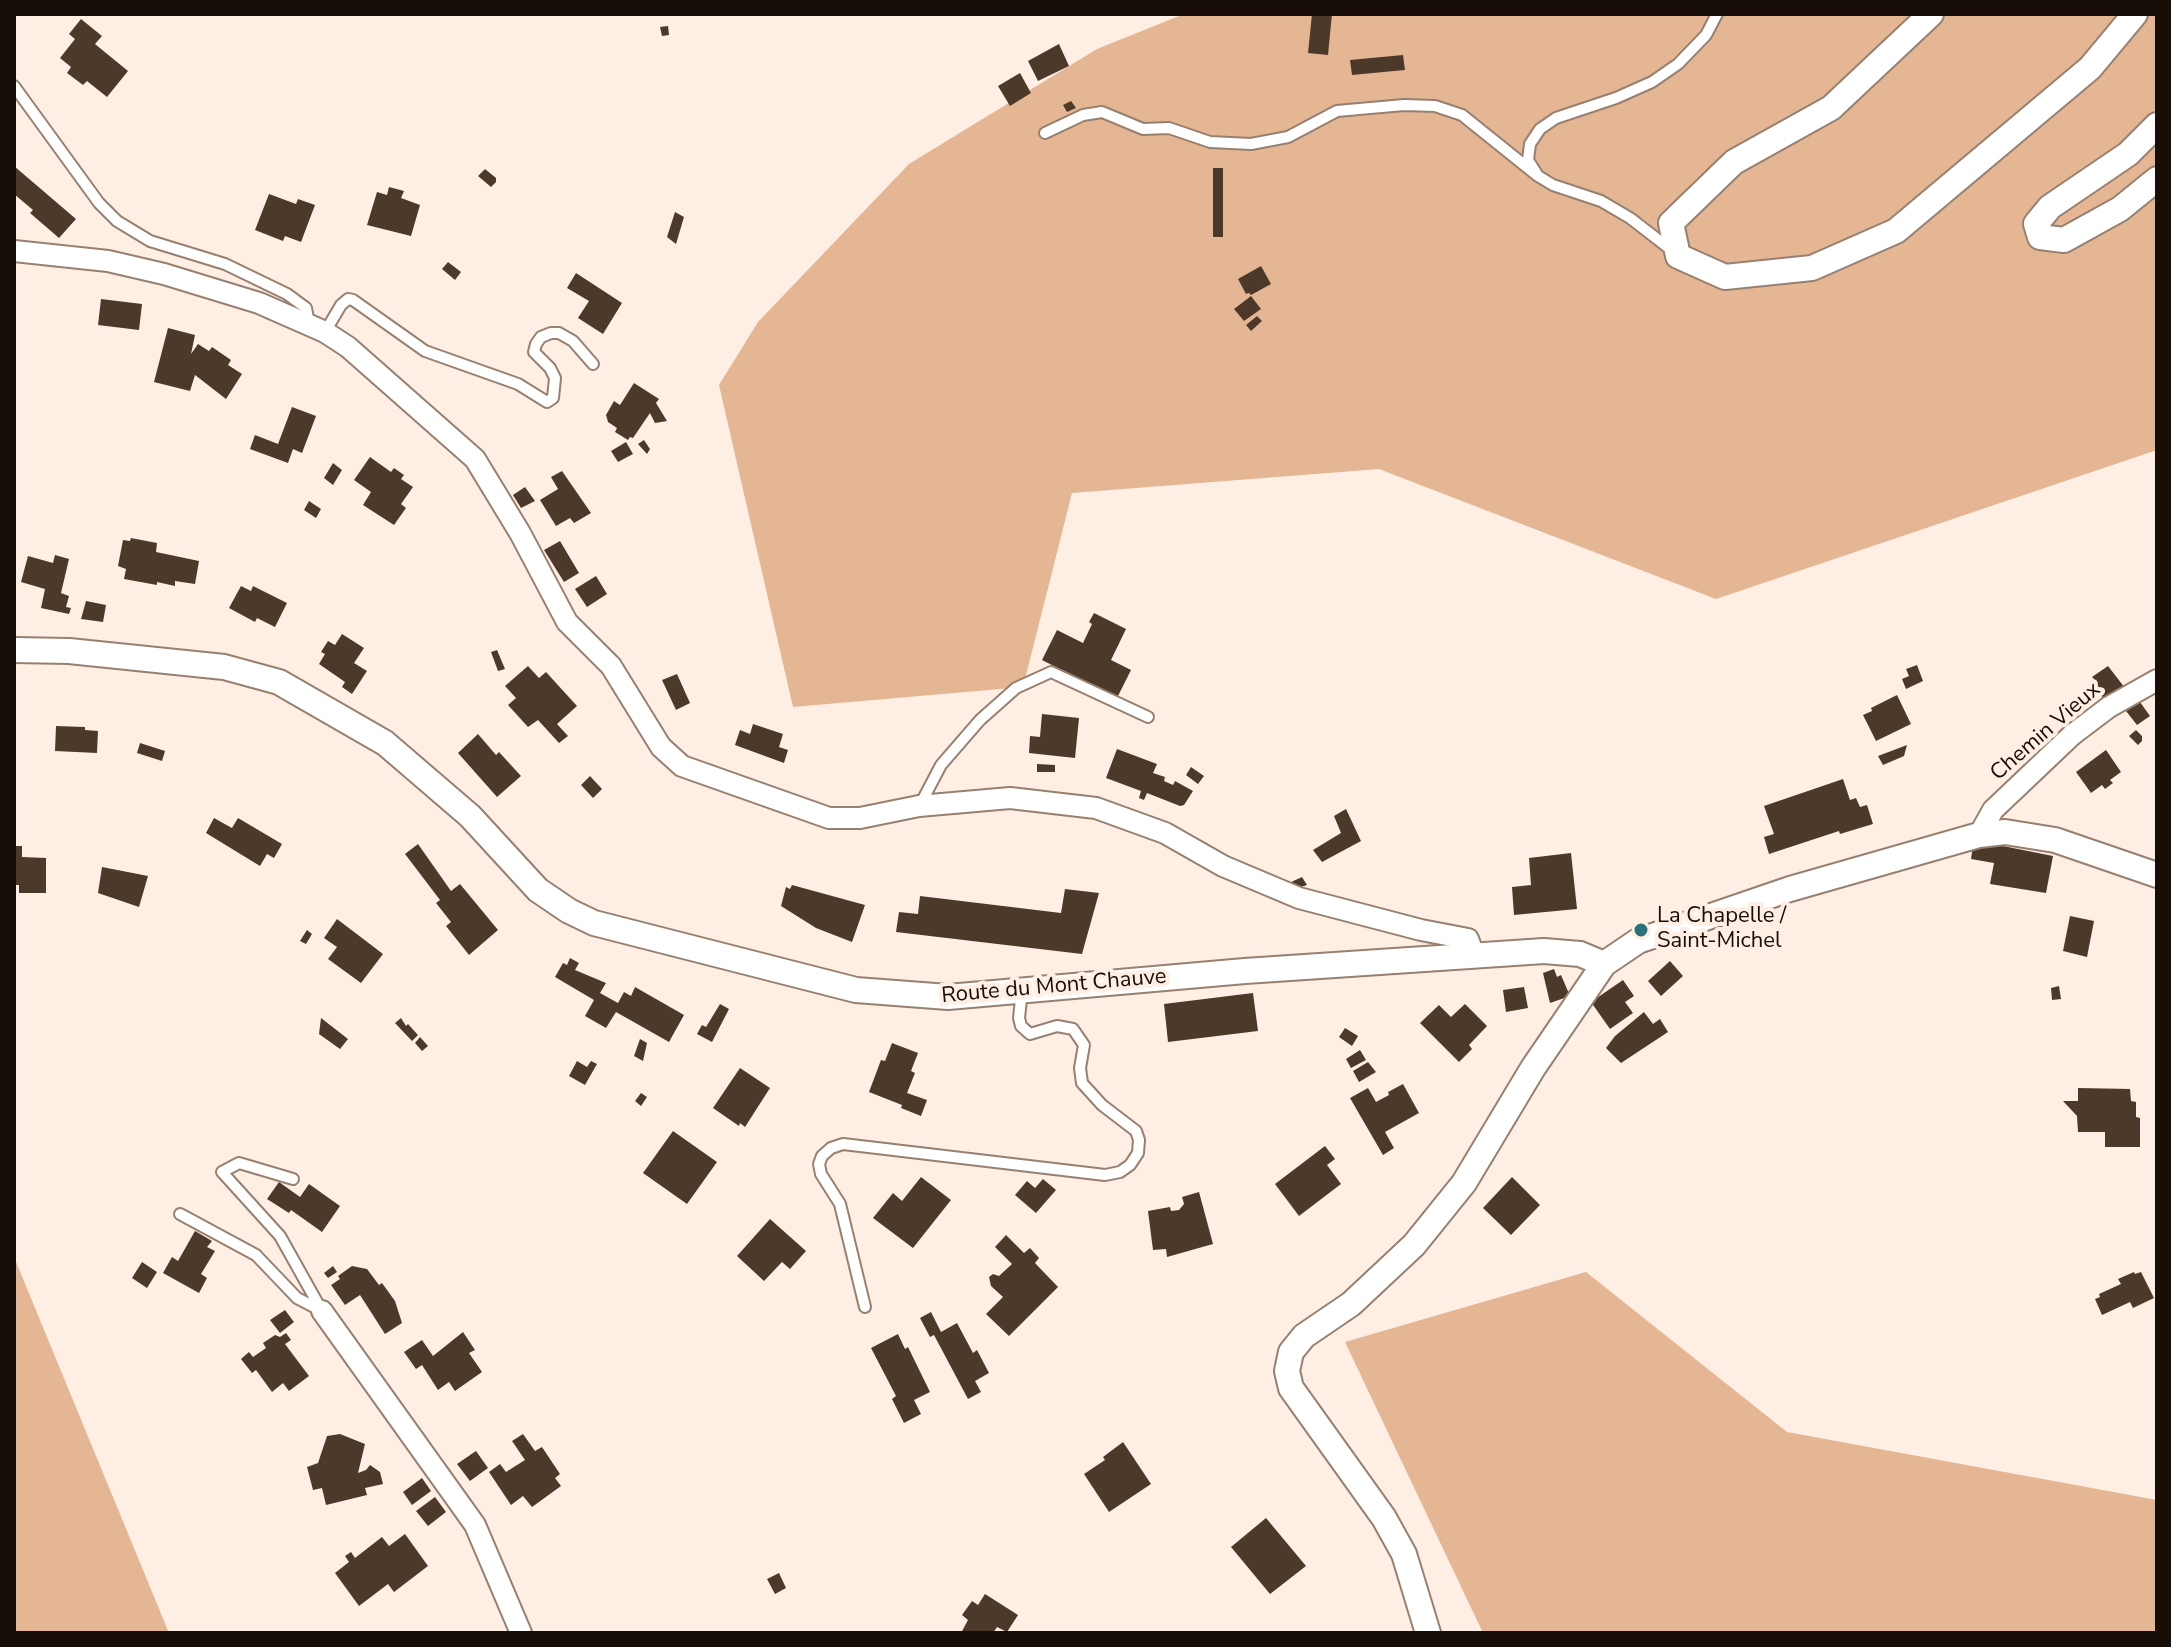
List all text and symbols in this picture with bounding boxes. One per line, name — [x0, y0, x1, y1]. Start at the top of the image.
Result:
street label: Chemin Vieux — [1986, 677, 2106, 787]
place label: La Chapelle / Saint-Michel — [1657, 904, 1786, 956]
marker: La Chapelle / Saint-Michel — [1632, 921, 1650, 939]
street label: Route du Mont Chauve — [940, 964, 1168, 1010]

